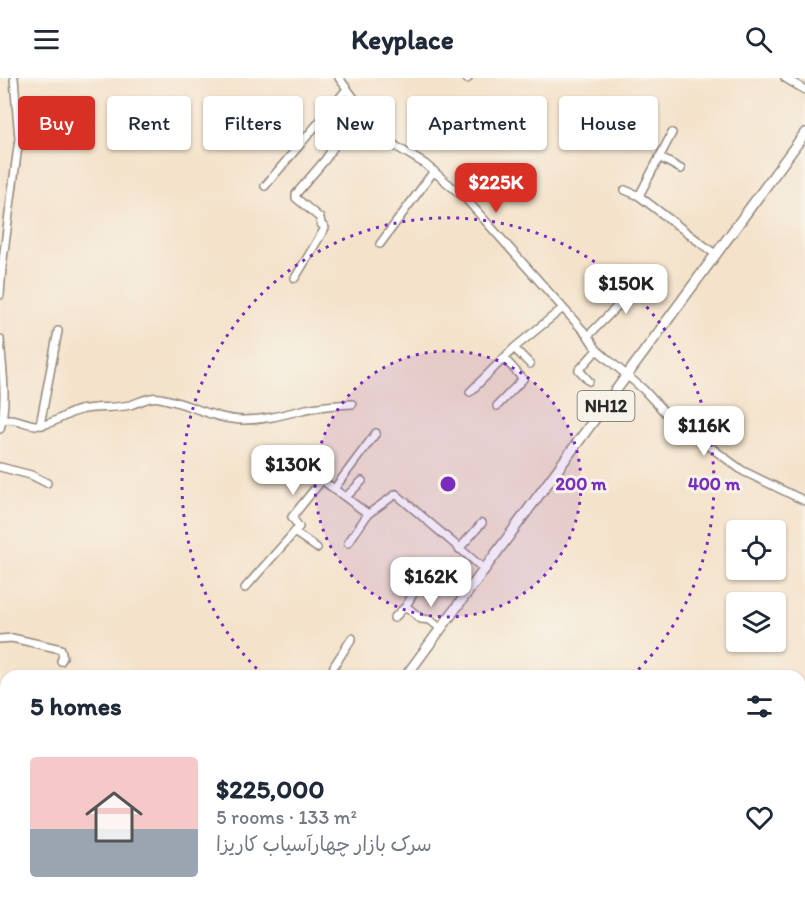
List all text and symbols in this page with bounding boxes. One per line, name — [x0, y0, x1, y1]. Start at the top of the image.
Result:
icon: menu — [30, 23, 63, 56]
text: Keyplace — [351, 23, 454, 56]
icon: search — [742, 23, 775, 56]
chip: Buy — [18, 96, 95, 150]
chip: Rent — [107, 96, 191, 150]
chip: Filters — [203, 96, 303, 150]
chip: New — [315, 96, 395, 150]
chip: Apartment — [407, 96, 547, 150]
chip: House — [559, 96, 658, 150]
pin: $225K — [454, 163, 538, 214]
text: $225K — [469, 170, 523, 194]
pin: $150K — [584, 264, 668, 315]
text: $150K — [598, 271, 654, 295]
road number: NH12 — [578, 391, 634, 421]
pin: $116K — [662, 406, 746, 457]
text: $116K — [678, 413, 730, 437]
pin: $130K — [251, 445, 335, 496]
text: $130K — [265, 452, 321, 476]
text: 200 m — [556, 473, 607, 495]
text: 400 m — [688, 473, 741, 495]
centre of rings — [438, 474, 458, 494]
map controls — [726, 520, 786, 652]
button: locate — [726, 520, 786, 580]
pin: $162K — [389, 557, 473, 608]
text: $162K — [404, 564, 458, 588]
button: layers — [726, 592, 786, 652]
text: 5 homes — [30, 690, 122, 722]
icon: filters — [743, 690, 776, 723]
text: $225,000 — [216, 773, 324, 805]
icon: home — [78, 781, 150, 853]
icon: heart — [743, 801, 776, 834]
text: 5 rooms · 133 m² — [216, 805, 357, 829]
text: سرک بازار چهارآسیاب کاریزا — [216, 832, 432, 856]

